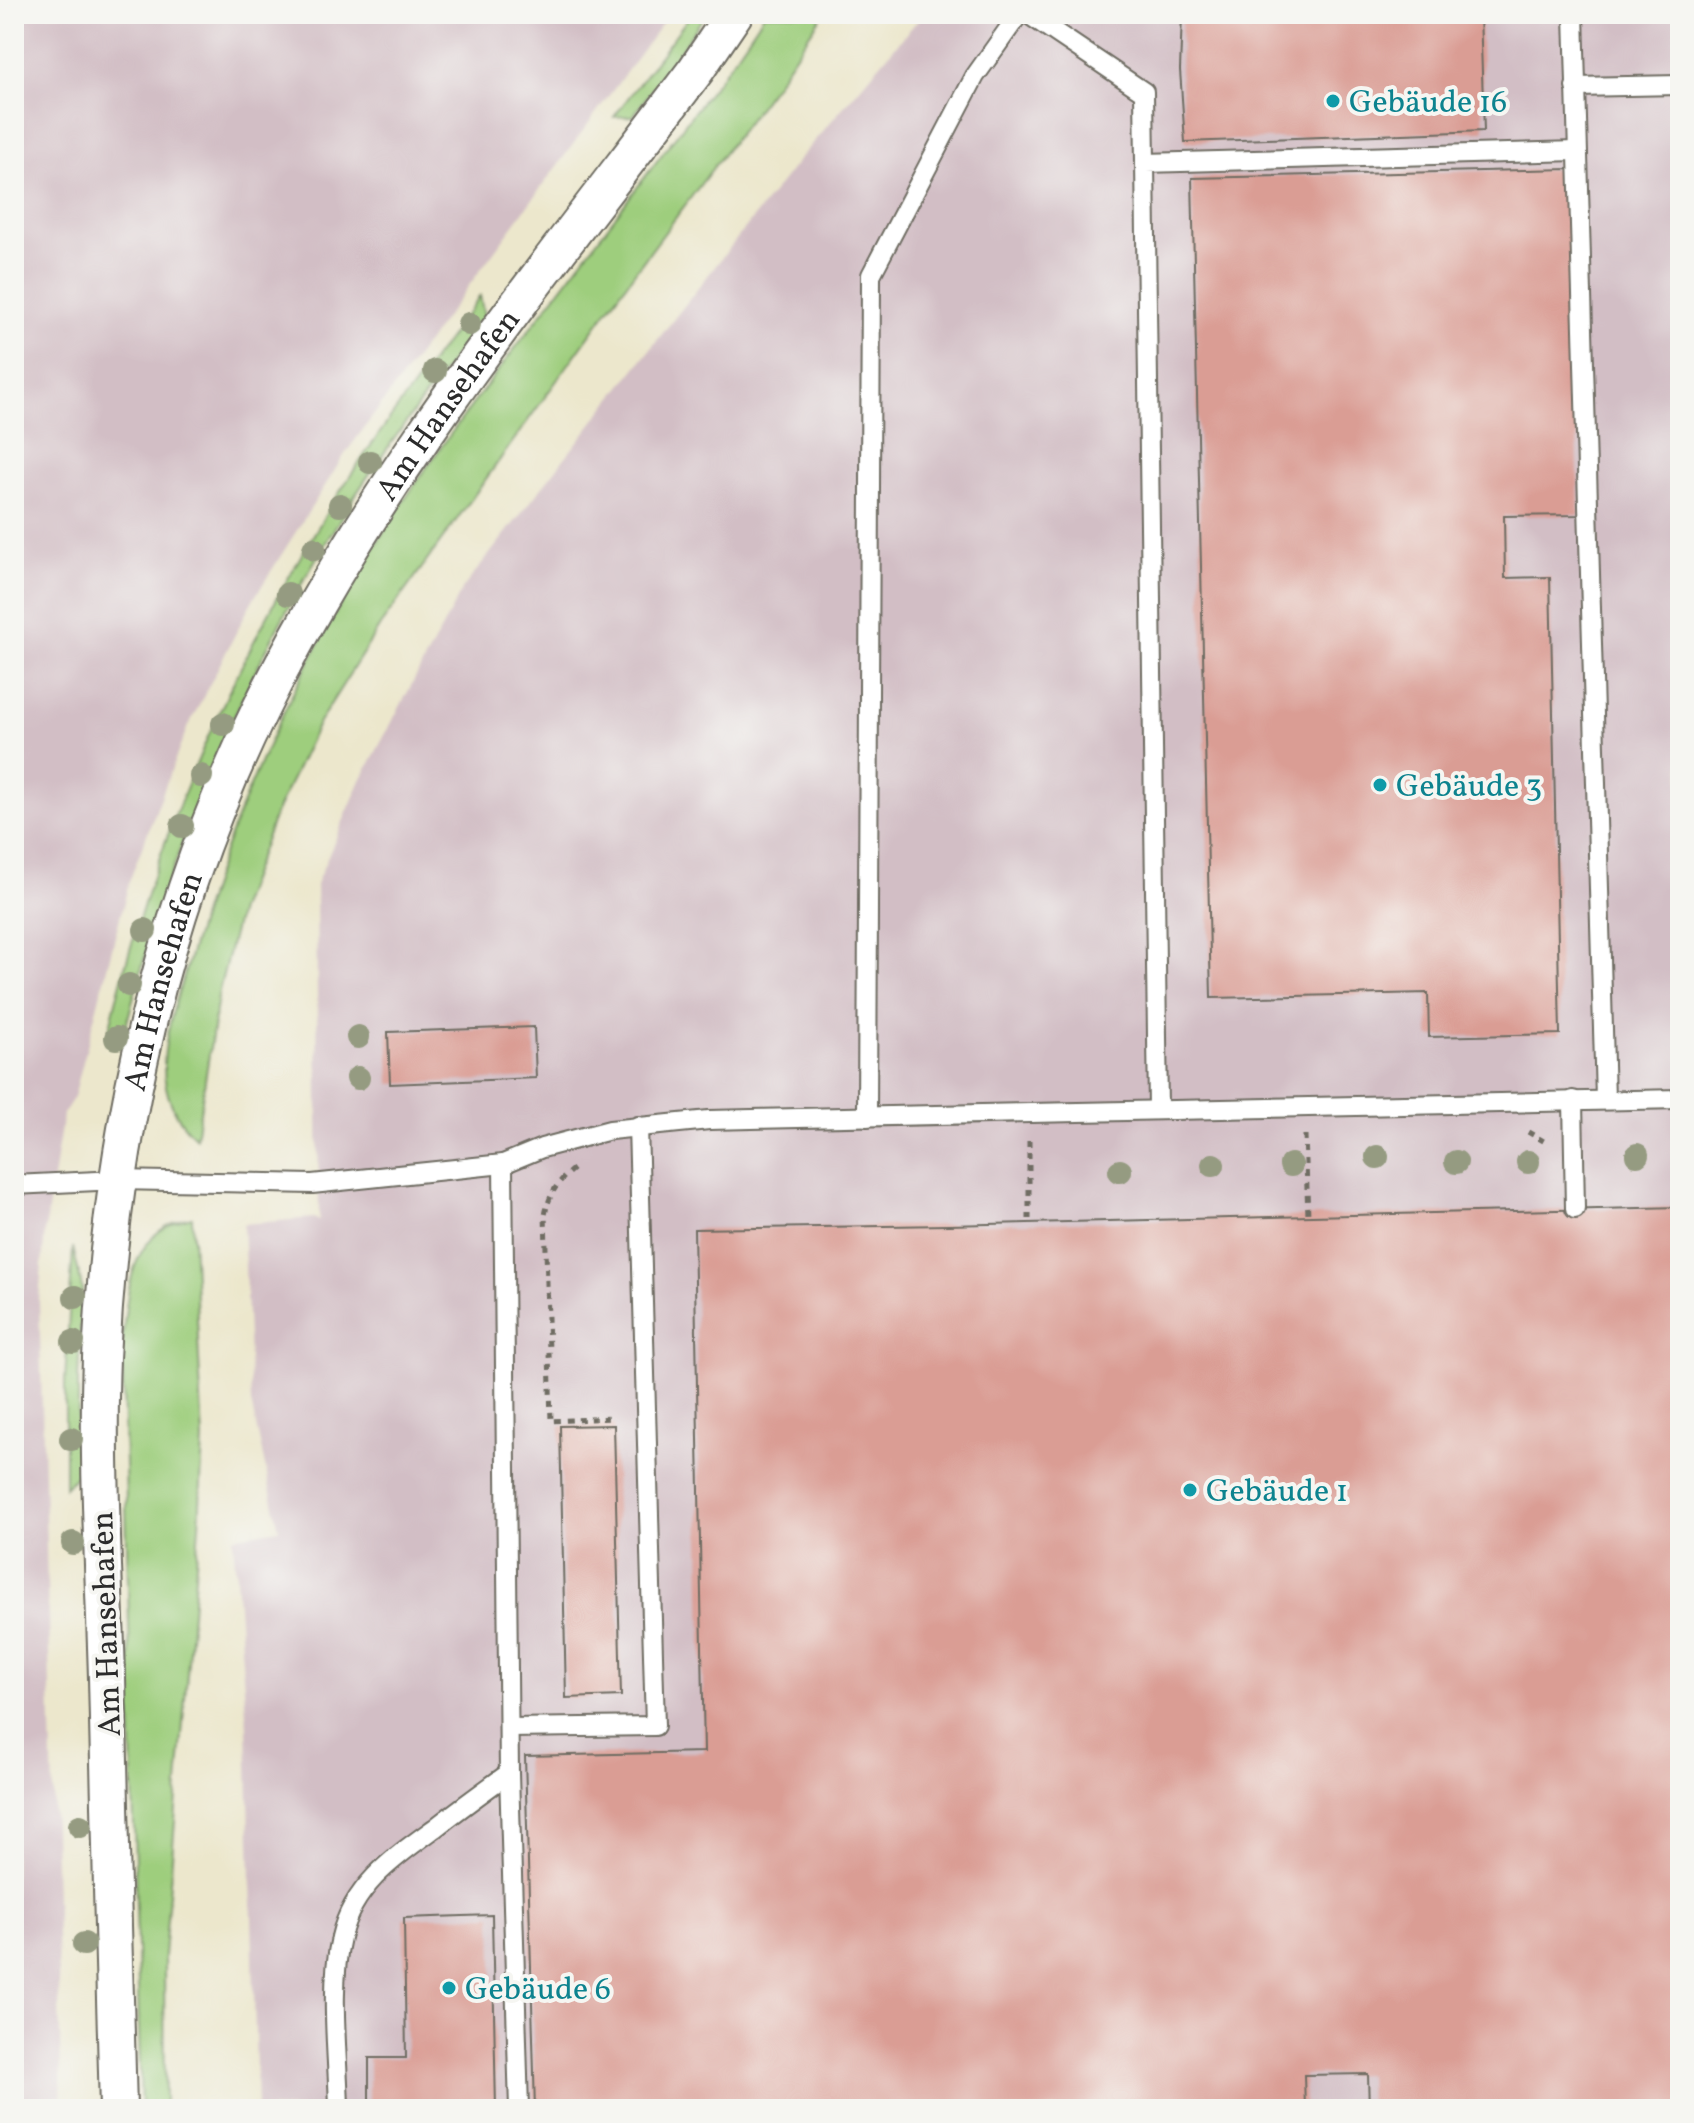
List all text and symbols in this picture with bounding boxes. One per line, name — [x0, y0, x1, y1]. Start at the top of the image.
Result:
place label: Gebäude 16 — [1349, 82, 1507, 126]
marker: Gebäude 16 — [1324, 92, 1342, 110]
street label: Am Hansehafen — [367, 301, 532, 510]
place label: Gebäude 3 — [1396, 766, 1542, 810]
marker: Gebäude 3 — [1371, 776, 1389, 794]
street label: Am Hansehafen — [115, 867, 216, 1095]
place label: Gebäude 1 — [1206, 1471, 1348, 1515]
marker: Gebäude 1 — [1181, 1481, 1199, 1499]
street label: Am Hansehafen — [82, 1510, 134, 1737]
place label: Gebäude 6 — [465, 1969, 611, 2013]
marker: Gebäude 6 — [440, 1979, 458, 1997]

